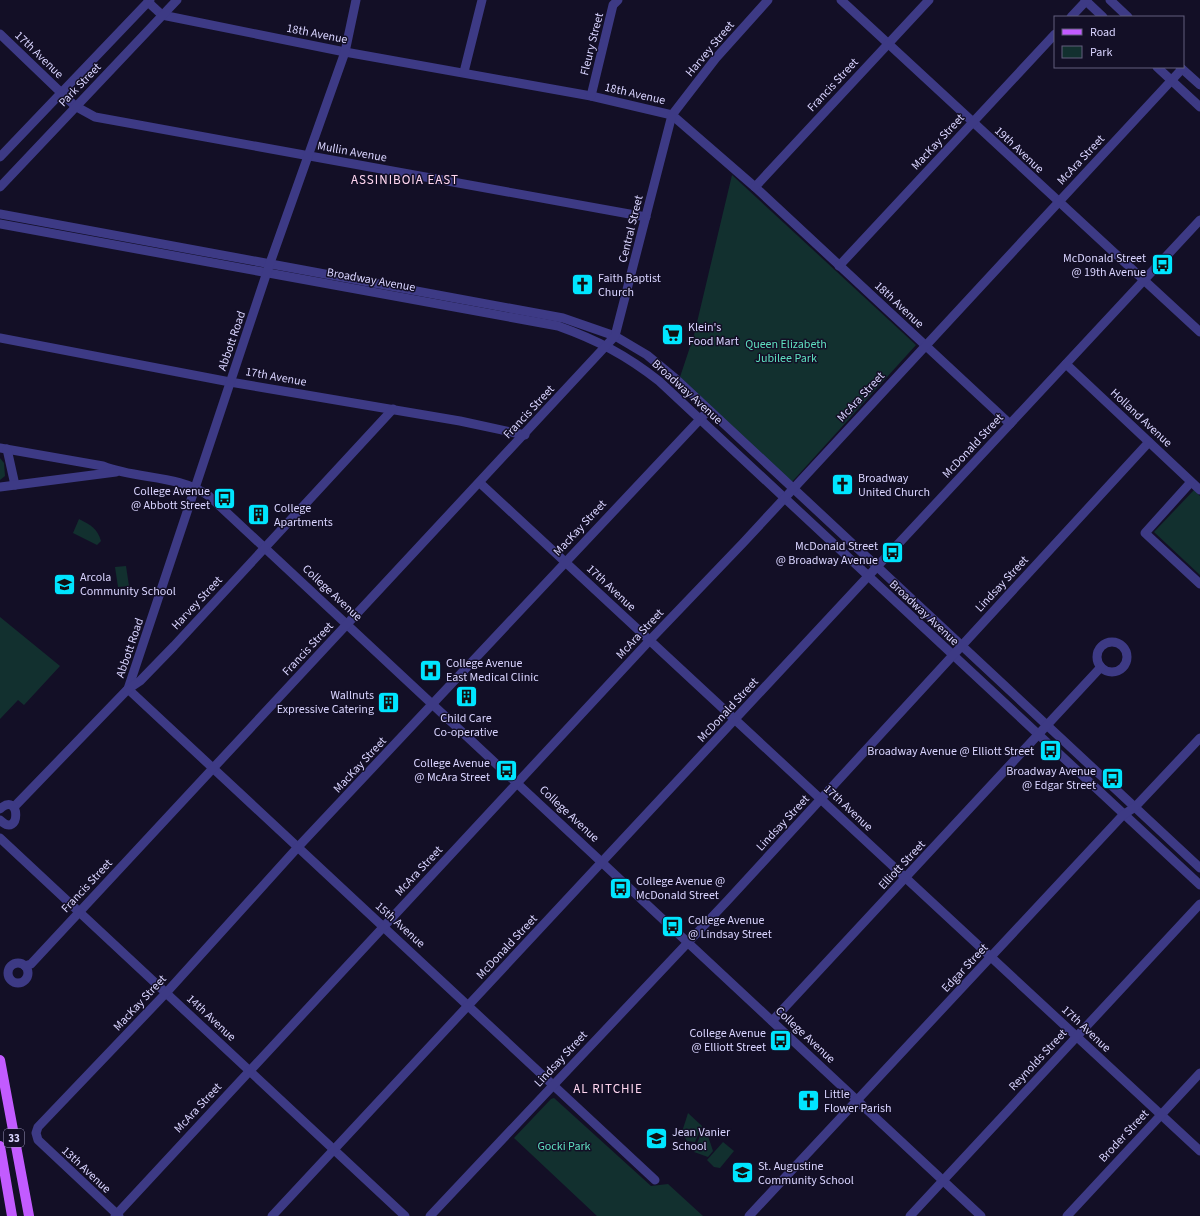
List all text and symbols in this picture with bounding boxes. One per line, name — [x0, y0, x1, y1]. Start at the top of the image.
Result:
street label: Fleury Street — [576, 11, 608, 77]
legend — [1054, 16, 1184, 68]
street label: Harvey Street — [682, 17, 738, 81]
street label: 18th Avenue — [285, 20, 349, 48]
text: Road — [1090, 24, 1116, 41]
street label: 17th Avenue — [11, 27, 67, 83]
text: Park — [1090, 44, 1112, 61]
street label: Francis Street — [804, 54, 862, 116]
street label: Park Street — [55, 59, 105, 111]
street label: 18th Avenue — [603, 79, 667, 109]
street label: MacKay Street — [907, 110, 969, 174]
street label: 19th Avenue — [991, 123, 1047, 177]
street label: McAra Street — [1053, 131, 1109, 189]
street label: Mullin Avenue — [316, 138, 388, 166]
district label: ASSINIBOIA EAST — [351, 171, 459, 189]
street label: Central Street — [614, 194, 648, 264]
place label: McDonald Street @ 19th Avenue — [1063, 250, 1146, 281]
bus stop icon: McDonald Street @ 19th Avenue — [1149, 252, 1175, 278]
street label: Broadway Avenue — [325, 264, 417, 296]
place label: Faith Baptist Church — [598, 270, 661, 301]
church icon: Faith Baptist Church — [570, 272, 596, 298]
street label: 18th Avenue — [871, 278, 927, 332]
street label: Abbott Road — [214, 309, 250, 373]
place label: Klein's Food Mart — [688, 319, 739, 350]
supermarket icon: Klein's Food Mart — [660, 321, 686, 347]
park label: Queen Elizabeth Jubilee Park — [745, 336, 827, 367]
street label: Broadway Avenue — [648, 356, 726, 428]
street label: 17th Avenue — [244, 363, 308, 391]
street label: McAra Street — [833, 368, 889, 426]
street label: Francis Street — [500, 381, 558, 443]
street label: Holland Avenue — [1106, 385, 1176, 451]
street label: McDonald Street — [939, 410, 1007, 482]
place label: Broadway United Church — [858, 470, 930, 501]
church icon: Broadway United Church — [829, 472, 855, 498]
place label: College Avenue @ Abbott Street — [131, 483, 210, 514]
bus stop icon: College Avenue @ Abbott Street — [212, 485, 238, 511]
street label: MacKay Street — [549, 496, 611, 560]
place label: College Apartments — [274, 500, 333, 531]
building icon: College Apartments — [246, 502, 272, 528]
place label: McDonald Street @ Broadway Avenue — [776, 538, 878, 569]
bus stop icon: McDonald Street @ Broadway Avenue — [880, 540, 906, 566]
street label: Lindsay Street — [972, 552, 1032, 616]
street label: College Avenue — [298, 561, 366, 625]
street label: 17th Avenue — [583, 561, 639, 615]
place label: Arcola Community School — [80, 569, 176, 600]
school or university icon: Arcola Community School — [52, 571, 78, 597]
street label: Harvey Street — [168, 572, 226, 634]
street label: Broadway Avenue — [885, 576, 963, 650]
street label: McAra Street — [612, 605, 668, 663]
street label: Abbott Road — [112, 616, 148, 680]
street label: Francis Street — [279, 618, 337, 680]
place label: College Avenue East Medical Clinic — [446, 655, 539, 686]
hospital icon: College Avenue East Medical Clinic — [418, 657, 444, 683]
street label: McDonald Street — [694, 674, 762, 746]
building icon: Child Care Co-operative — [453, 684, 479, 710]
place label: Wallnuts Expressive Catering — [277, 687, 374, 718]
building icon: Wallnuts Expressive Catering — [376, 689, 402, 715]
place label: Child Care Co-operative — [434, 710, 498, 741]
street label: MacKay Street — [329, 733, 391, 797]
bus stop icon: Broadway Avenue @ Elliott Street — [1037, 738, 1063, 764]
place label: Broadway Avenue @ Elliott Street — [867, 743, 1034, 760]
place label: College Avenue @ McAra Street — [413, 755, 490, 786]
bus stop icon: College Avenue @ McAra Street — [493, 757, 519, 783]
place label: Broadway Avenue @ Edgar Street — [1006, 763, 1096, 794]
bus stop icon: Broadway Avenue @ Edgar Street — [1099, 765, 1125, 791]
street label: 17th Avenue — [820, 781, 876, 835]
street label: College Avenue — [535, 782, 603, 846]
street label: Lindsay Street — [753, 791, 813, 855]
street label: Elliott Street — [875, 837, 929, 893]
street label: McAra Street — [391, 842, 447, 900]
street label: Francis Street — [58, 855, 116, 917]
place label: College Avenue @ McDonald Street — [636, 873, 725, 904]
bus stop icon: College Avenue @ McDonald Street — [607, 875, 633, 901]
street label: 15th Avenue — [371, 898, 429, 952]
street label: McDonald Street — [473, 911, 541, 983]
place label: College Avenue @ Lindsay Street — [688, 912, 772, 943]
bus stop icon: College Avenue @ Lindsay Street — [660, 914, 686, 940]
street label: Edgar Street — [938, 940, 992, 996]
street label: MacKay Street — [109, 971, 171, 1035]
street label: 14th Avenue — [183, 991, 239, 1045]
street label: 17th Avenue — [1058, 1002, 1114, 1056]
street label: College Avenue — [771, 1003, 839, 1067]
place label: College Avenue @ Elliott Street — [689, 1025, 766, 1056]
street label: Reynolds Street — [1005, 1025, 1071, 1095]
street label: Lindsay Street — [531, 1027, 591, 1091]
bus stop icon: College Avenue @ Elliott Street — [768, 1027, 794, 1053]
street label: McAra Street — [170, 1079, 226, 1137]
district label: AL RITCHIE — [573, 1080, 643, 1098]
place label: Little Flower Parish — [824, 1086, 892, 1117]
church icon: Little Flower Parish — [796, 1088, 822, 1114]
street label: Broder Street — [1095, 1106, 1153, 1166]
place label: Jean Vanier School — [672, 1124, 731, 1155]
school or university icon: Jean Vanier School — [644, 1126, 670, 1152]
road number: 33 — [4, 1129, 24, 1147]
park label: Gocki Park — [537, 1138, 591, 1155]
street label: 13th Avenue — [58, 1143, 114, 1197]
place label: St. Augustine Community School — [758, 1158, 854, 1189]
school or university icon: St. Augustine Community School — [729, 1160, 755, 1186]

